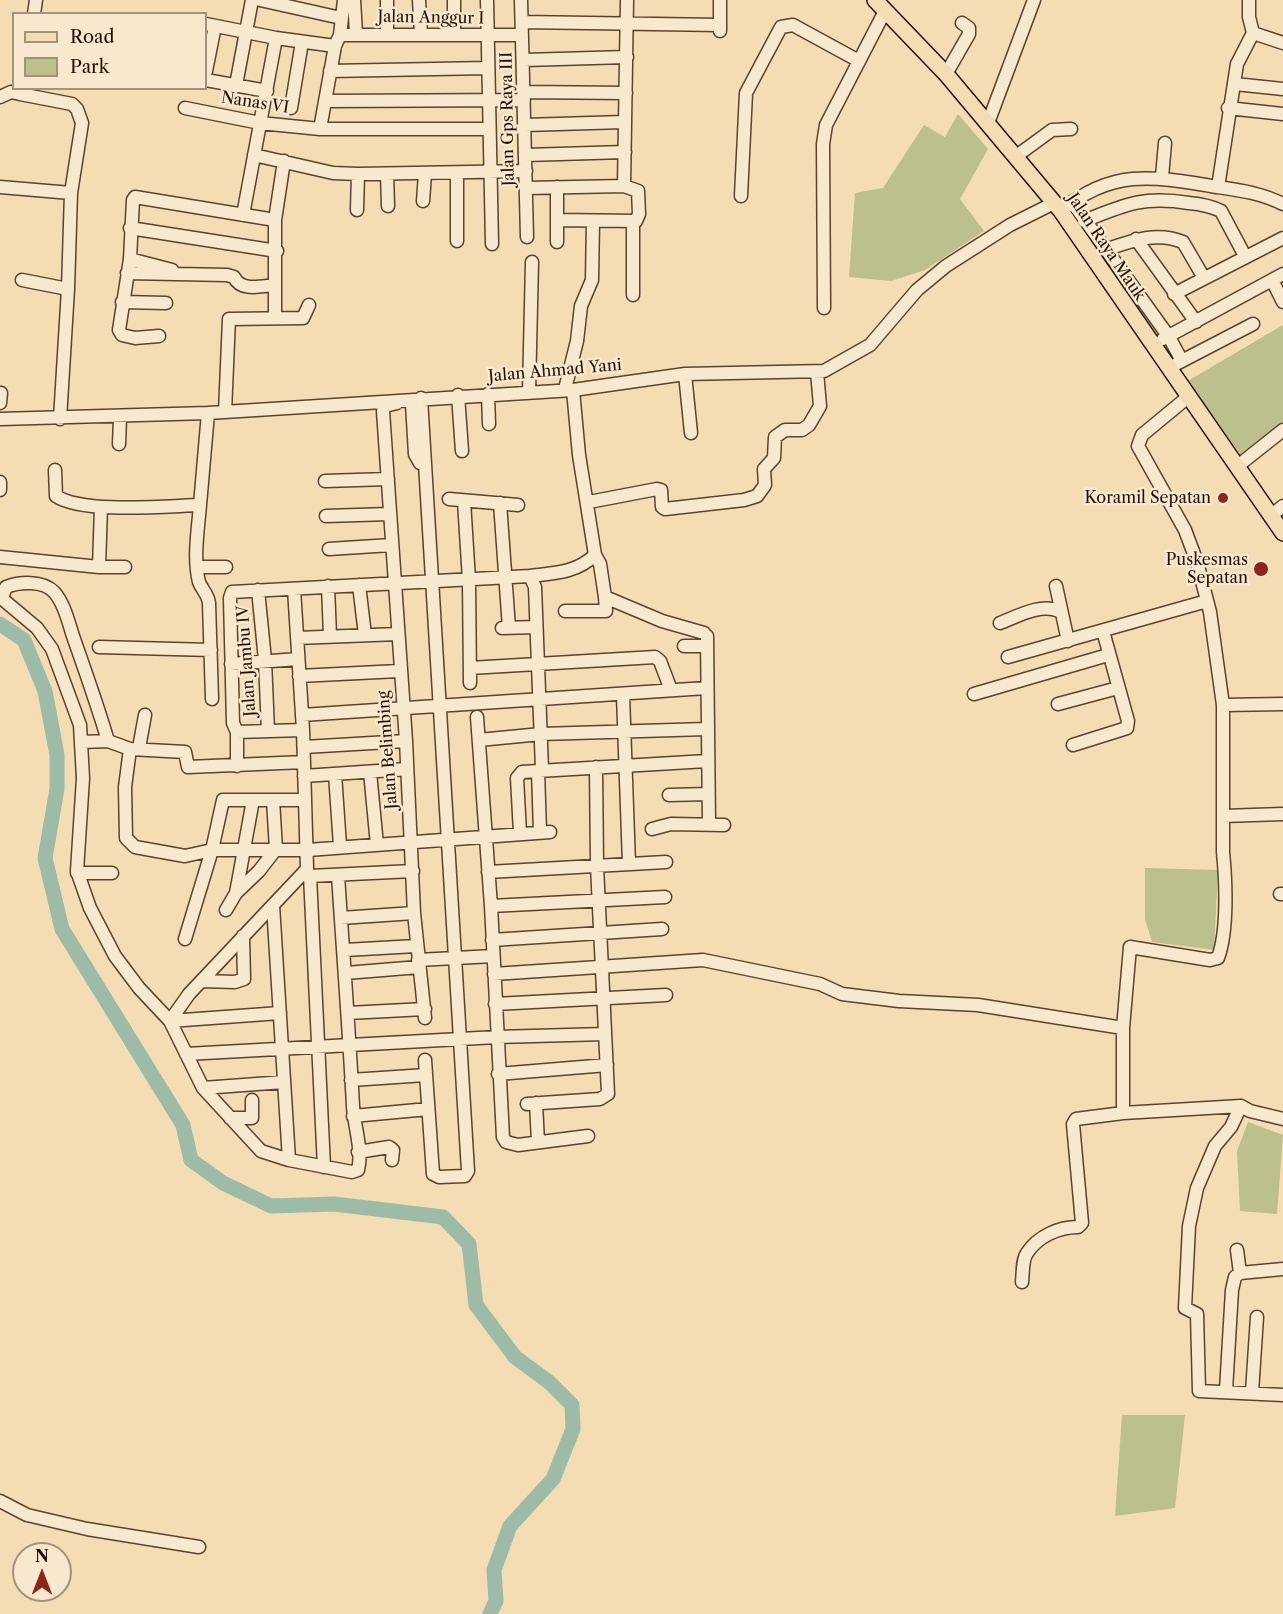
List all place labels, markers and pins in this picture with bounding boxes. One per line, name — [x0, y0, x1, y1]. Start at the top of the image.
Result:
place label: Koramil Sepatan — [1084, 488, 1211, 508]
marker: Koramil Sepatan — [1216, 491, 1230, 505]
place label: Puskesmas Sepatan — [1166, 550, 1248, 588]
marker: Puskesmas Sepatan — [1252, 560, 1270, 578]

